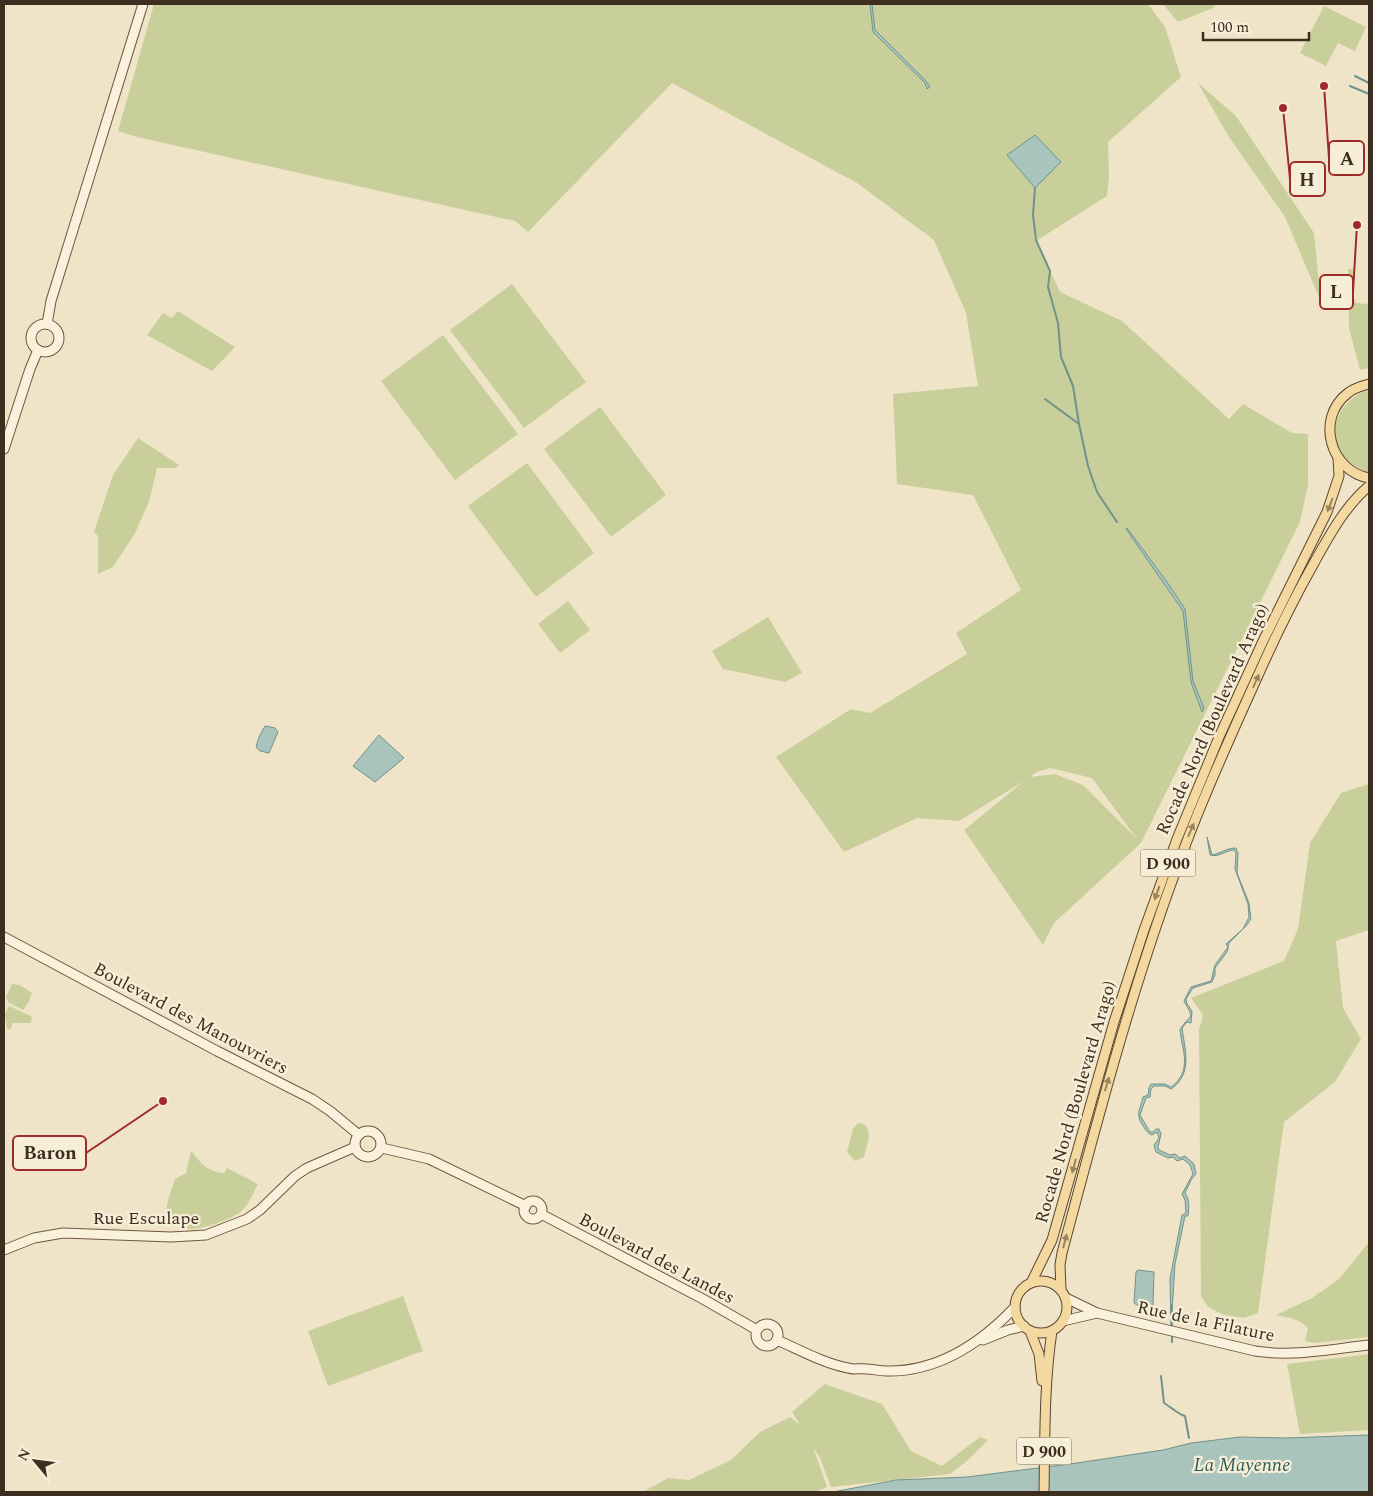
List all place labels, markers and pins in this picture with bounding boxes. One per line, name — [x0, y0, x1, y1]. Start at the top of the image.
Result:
callout: A — [1329, 141, 1364, 175]
callout: H — [1290, 162, 1325, 196]
callout: L — [1320, 275, 1353, 309]
callout: Baron — [13, 1136, 86, 1170]

